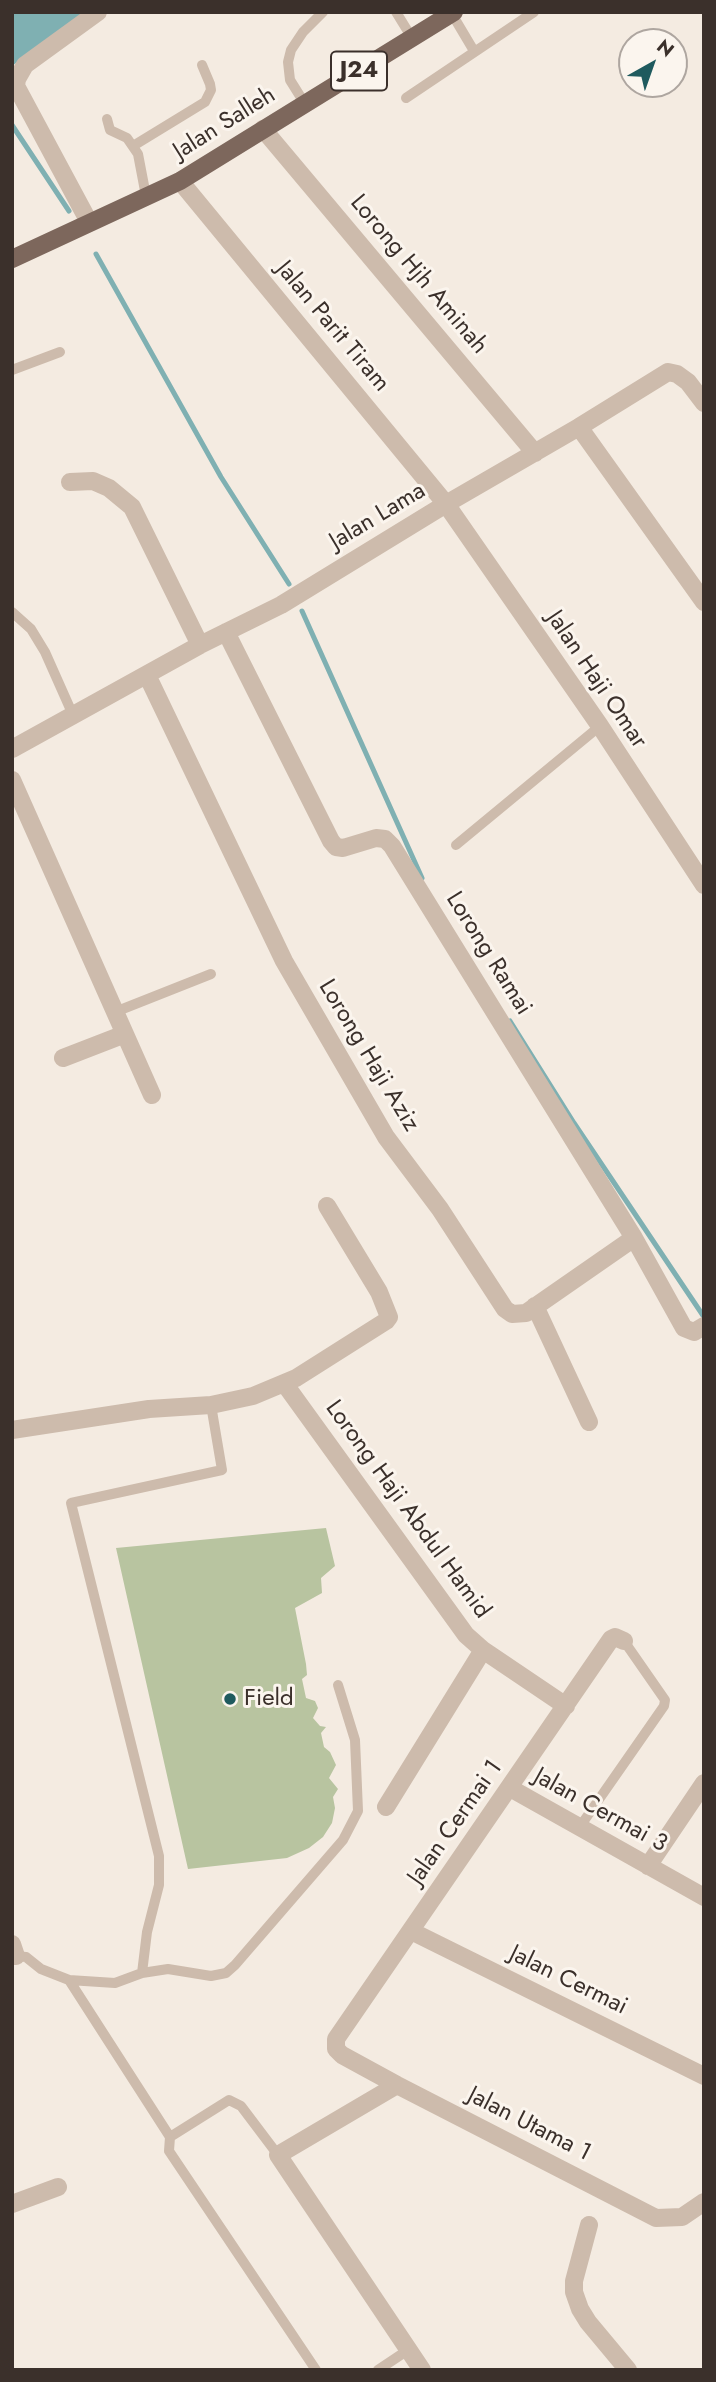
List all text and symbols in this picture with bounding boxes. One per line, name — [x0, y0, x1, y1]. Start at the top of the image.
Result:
north arrow — [618, 28, 688, 98]
text: N — [651, 33, 680, 63]
road number: J24 — [331, 52, 387, 90]
street label: Jalan Salleh — [169, 81, 281, 167]
street label: Lorong Hjh Aminah — [343, 190, 493, 360]
street label: Jalan Parit Tiram — [269, 256, 395, 398]
street label: Jalan Lama — [325, 477, 431, 557]
street label: Jalan Haji Omar — [539, 606, 653, 754]
street label: Lorong Ramai — [439, 887, 537, 1021]
street label: Lorong Haji Aziz — [311, 975, 425, 1137]
street label: Lorong Haji Abdul Hamid — [318, 1395, 496, 1625]
place label: Field — [244, 1685, 294, 1713]
marker: Field — [222, 1691, 238, 1707]
street label: Jalan Cermai 1 — [402, 1755, 510, 1891]
street label: Jalan Cermai 3 — [528, 1763, 672, 1859]
street label: Jalan Cermai — [504, 1940, 632, 2022]
street label: Jalan Utama 1 — [462, 2082, 596, 2168]

